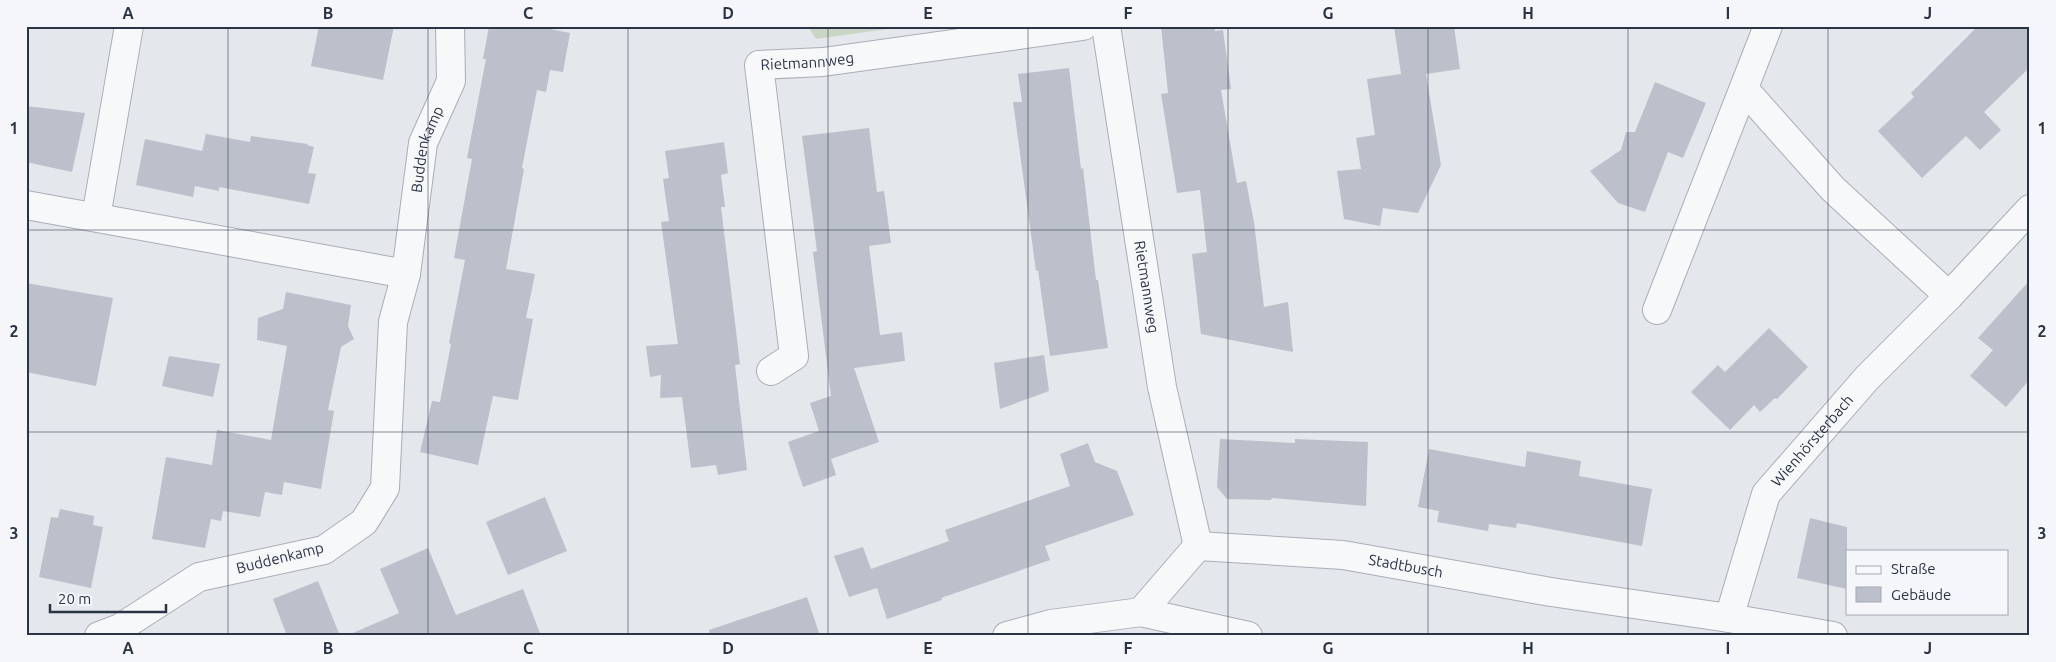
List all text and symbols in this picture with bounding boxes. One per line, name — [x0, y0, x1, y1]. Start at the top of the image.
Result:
text: A — [122, 4, 134, 22]
text: B — [323, 4, 333, 22]
text: C — [523, 4, 533, 22]
text: D — [722, 4, 734, 22]
text: E — [923, 4, 933, 22]
text: F — [1124, 4, 1133, 22]
text: G — [1322, 4, 1334, 22]
text: H — [1522, 4, 1534, 22]
text: I — [1726, 4, 1730, 22]
text: J — [1924, 4, 1932, 22]
street label: Rietmannweg — [760, 49, 855, 73]
street label: Buddenkamp — [408, 103, 447, 194]
text: 1 — [9, 119, 19, 137]
text: 1 — [2037, 119, 2047, 137]
street label: Rietmannweg — [1131, 239, 1163, 334]
text: 2 — [9, 322, 19, 340]
text: 2 — [2037, 322, 2047, 340]
street label: Wienhörsterbach — [1767, 391, 1857, 490]
text: 3 — [9, 524, 19, 542]
text: 3 — [2037, 524, 2047, 542]
street label: Buddenkamp — [234, 538, 325, 577]
legend — [1846, 550, 2008, 614]
street label: Stadtbusch — [1367, 551, 1445, 581]
text: Straße — [1891, 560, 1935, 577]
scale bar — [50, 582, 166, 614]
text: Gebäude — [1891, 586, 1951, 603]
text: 20 m — [58, 590, 91, 607]
text: A — [122, 639, 134, 657]
text: B — [323, 639, 333, 657]
text: C — [523, 639, 533, 657]
text: D — [722, 639, 734, 657]
text: E — [923, 639, 933, 657]
text: F — [1124, 639, 1133, 657]
text: G — [1322, 639, 1334, 657]
text: H — [1522, 639, 1534, 657]
text: I — [1726, 639, 1730, 657]
text: J — [1924, 639, 1932, 657]

